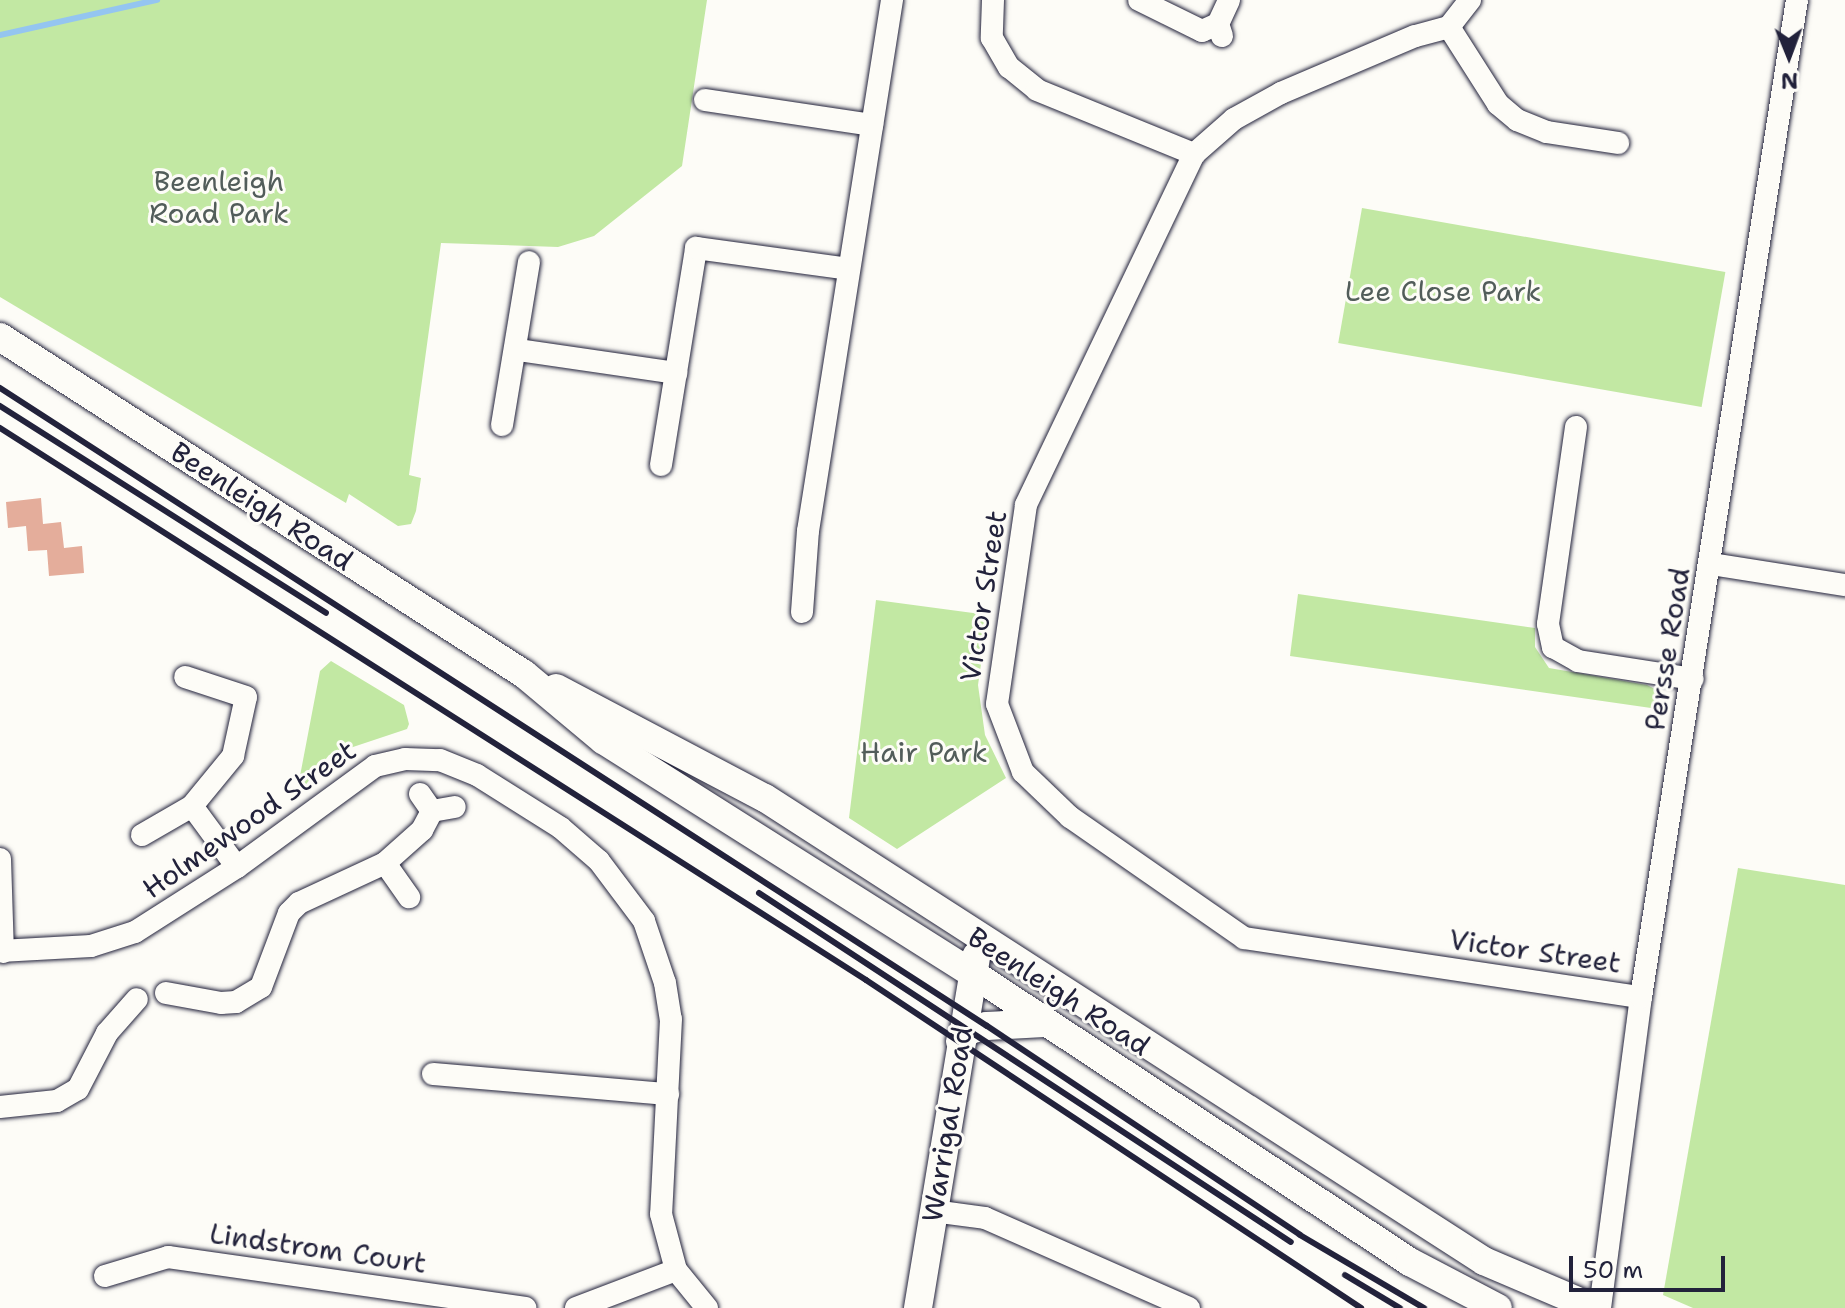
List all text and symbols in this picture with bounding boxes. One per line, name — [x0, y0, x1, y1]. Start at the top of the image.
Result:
north arrow — [1749, 16, 1829, 96]
text: N — [1780, 66, 1798, 95]
park label: Beenleigh Road Park — [149, 164, 289, 230]
park label: Lee Close Park — [1345, 274, 1541, 308]
street label: Beenleigh Road — [165, 435, 359, 577]
street label: Victor Street — [953, 508, 1013, 684]
street label: Persse Road — [1638, 565, 1696, 733]
street label: Holmewood Street — [136, 733, 362, 905]
park label: Hair Park — [860, 735, 988, 769]
street label: Beenleigh Road — [962, 920, 1156, 1062]
street label: Victor Street — [1447, 922, 1623, 980]
street label: Warrigal Road — [915, 1024, 979, 1224]
street label: Lindstrom Court — [207, 1216, 429, 1280]
scale bar — [1573, 1240, 1729, 1290]
text: 50 m — [1583, 1254, 1643, 1286]

